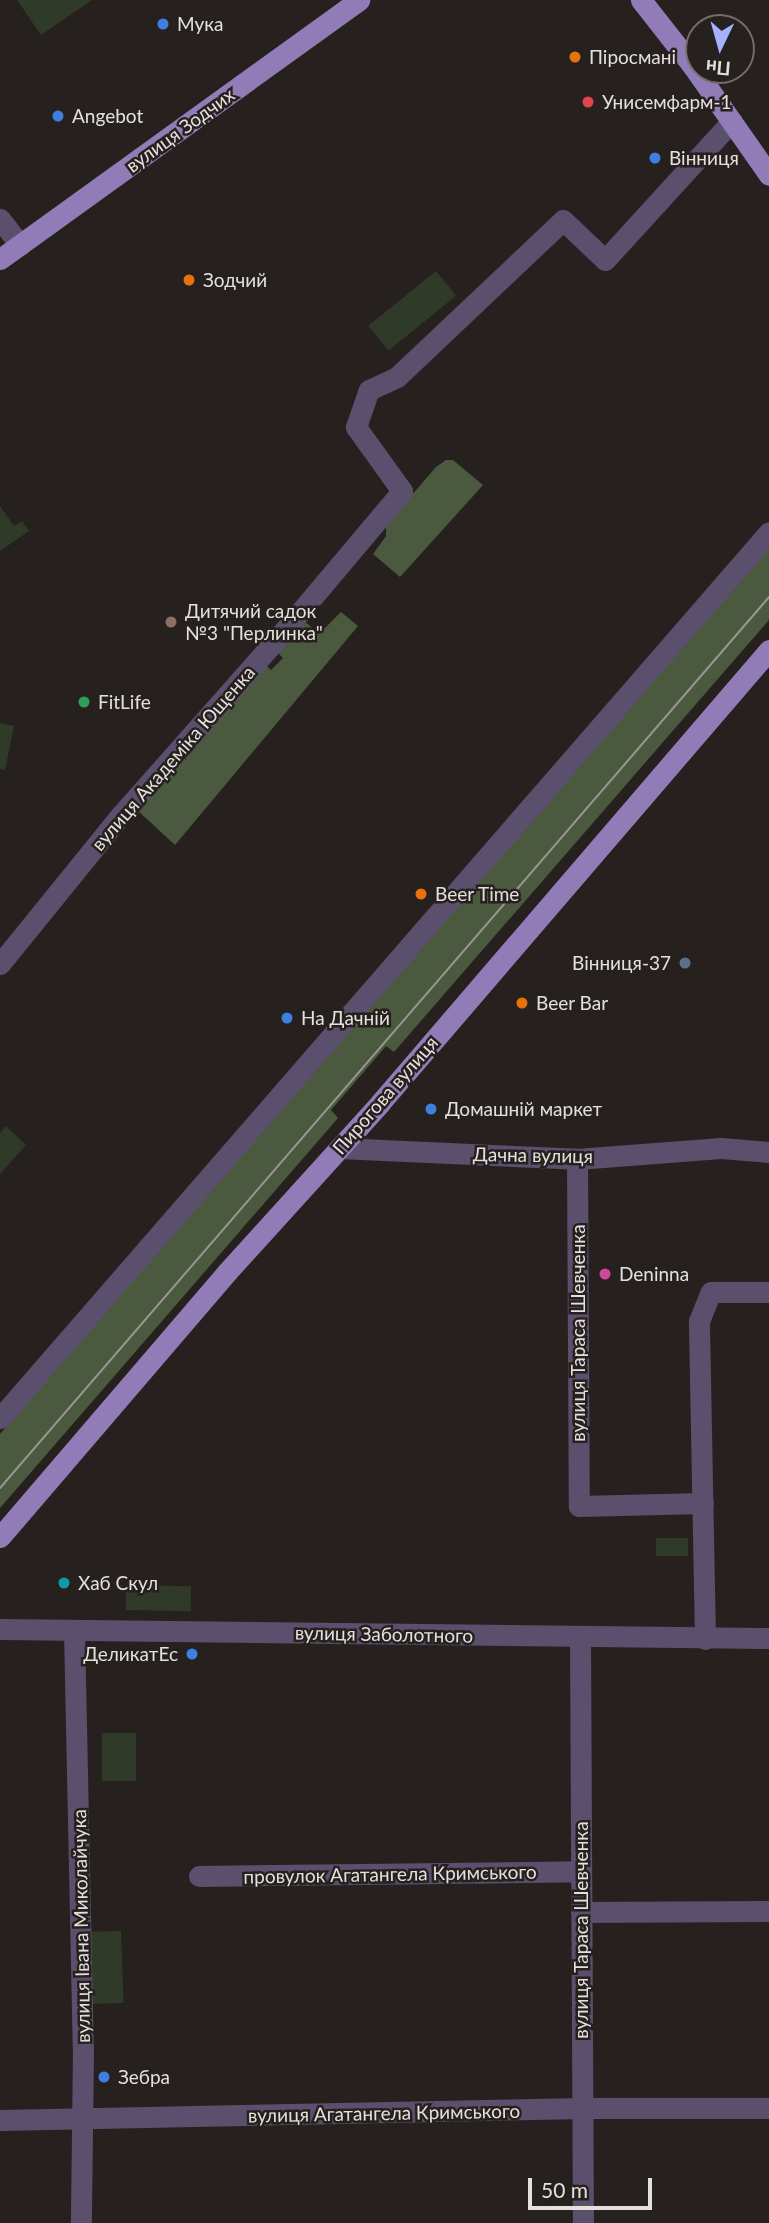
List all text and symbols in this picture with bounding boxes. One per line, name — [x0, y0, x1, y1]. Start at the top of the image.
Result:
place label: Мука — [177, 13, 224, 35]
north arrow — [685, 14, 755, 84]
marker: Мука — [155, 16, 171, 32]
place label: Піросмані — [589, 46, 676, 68]
marker: Піросмані — [567, 49, 583, 65]
text: Пн — [705, 56, 732, 81]
street label: вулиця Зодчих — [121, 83, 239, 177]
place label: Унисемфарм-1 — [602, 91, 732, 113]
marker: Унисемфарм-1 — [580, 94, 596, 110]
place label: Angebot — [72, 105, 143, 127]
marker: Angebot — [50, 108, 66, 124]
place label: Вінниця — [669, 147, 739, 169]
marker: Вінниця — [647, 150, 663, 166]
place label: Зодчий — [203, 269, 267, 291]
marker: Зодчий — [181, 272, 197, 288]
place label: Дитячий садок №3 "Перлинка" — [185, 600, 323, 644]
marker: Дитячий садок №3 "Перлинка" — [163, 614, 179, 630]
street label: вулиця Академіка Ющенка — [86, 661, 260, 855]
place label: FitLife — [98, 691, 151, 713]
marker: FitLife — [76, 694, 92, 710]
place label: Beer Time — [435, 883, 520, 905]
marker: Beer Time — [413, 886, 429, 902]
place label: Вінниця-37 — [572, 952, 671, 974]
marker: Вінниця-37 — [677, 955, 693, 971]
place label: Beer Bar — [536, 992, 608, 1014]
marker: Beer Bar — [514, 995, 530, 1011]
place label: На Дачній — [301, 1007, 390, 1029]
marker: На Дачній — [279, 1010, 295, 1026]
street label: Пирогова вулиця — [327, 1031, 443, 1159]
place label: Домашній маркет — [445, 1098, 602, 1120]
marker: Домашній маркет — [423, 1101, 439, 1117]
street label: Дачна вулиця — [473, 1143, 593, 1167]
street label: вулиця Тараса Шевченка — [567, 1224, 589, 1442]
place label: Deninna — [619, 1263, 689, 1285]
marker: Deninna — [597, 1266, 613, 1282]
place label: Хаб Скул — [78, 1572, 158, 1594]
marker: Хаб Скул — [56, 1575, 72, 1591]
street label: вулиця Заболотного — [295, 1621, 473, 1647]
place label: ДеликатЕс — [83, 1643, 178, 1665]
marker: ДеликатЕс — [184, 1646, 200, 1662]
street label: вулиця Івана Миколайчука — [68, 1809, 94, 2043]
street label: вулиця Тараса Шевченка — [570, 1821, 592, 2039]
street label: провулок Агатангела Кримського — [243, 1860, 537, 1888]
place label: Зебра — [118, 2066, 170, 2088]
marker: Зебра — [96, 2069, 112, 2085]
street label: вулиця Агатангела Кримського — [248, 2099, 520, 2127]
scale bar — [531, 2164, 655, 2208]
text: 50 m — [541, 2177, 588, 2202]

